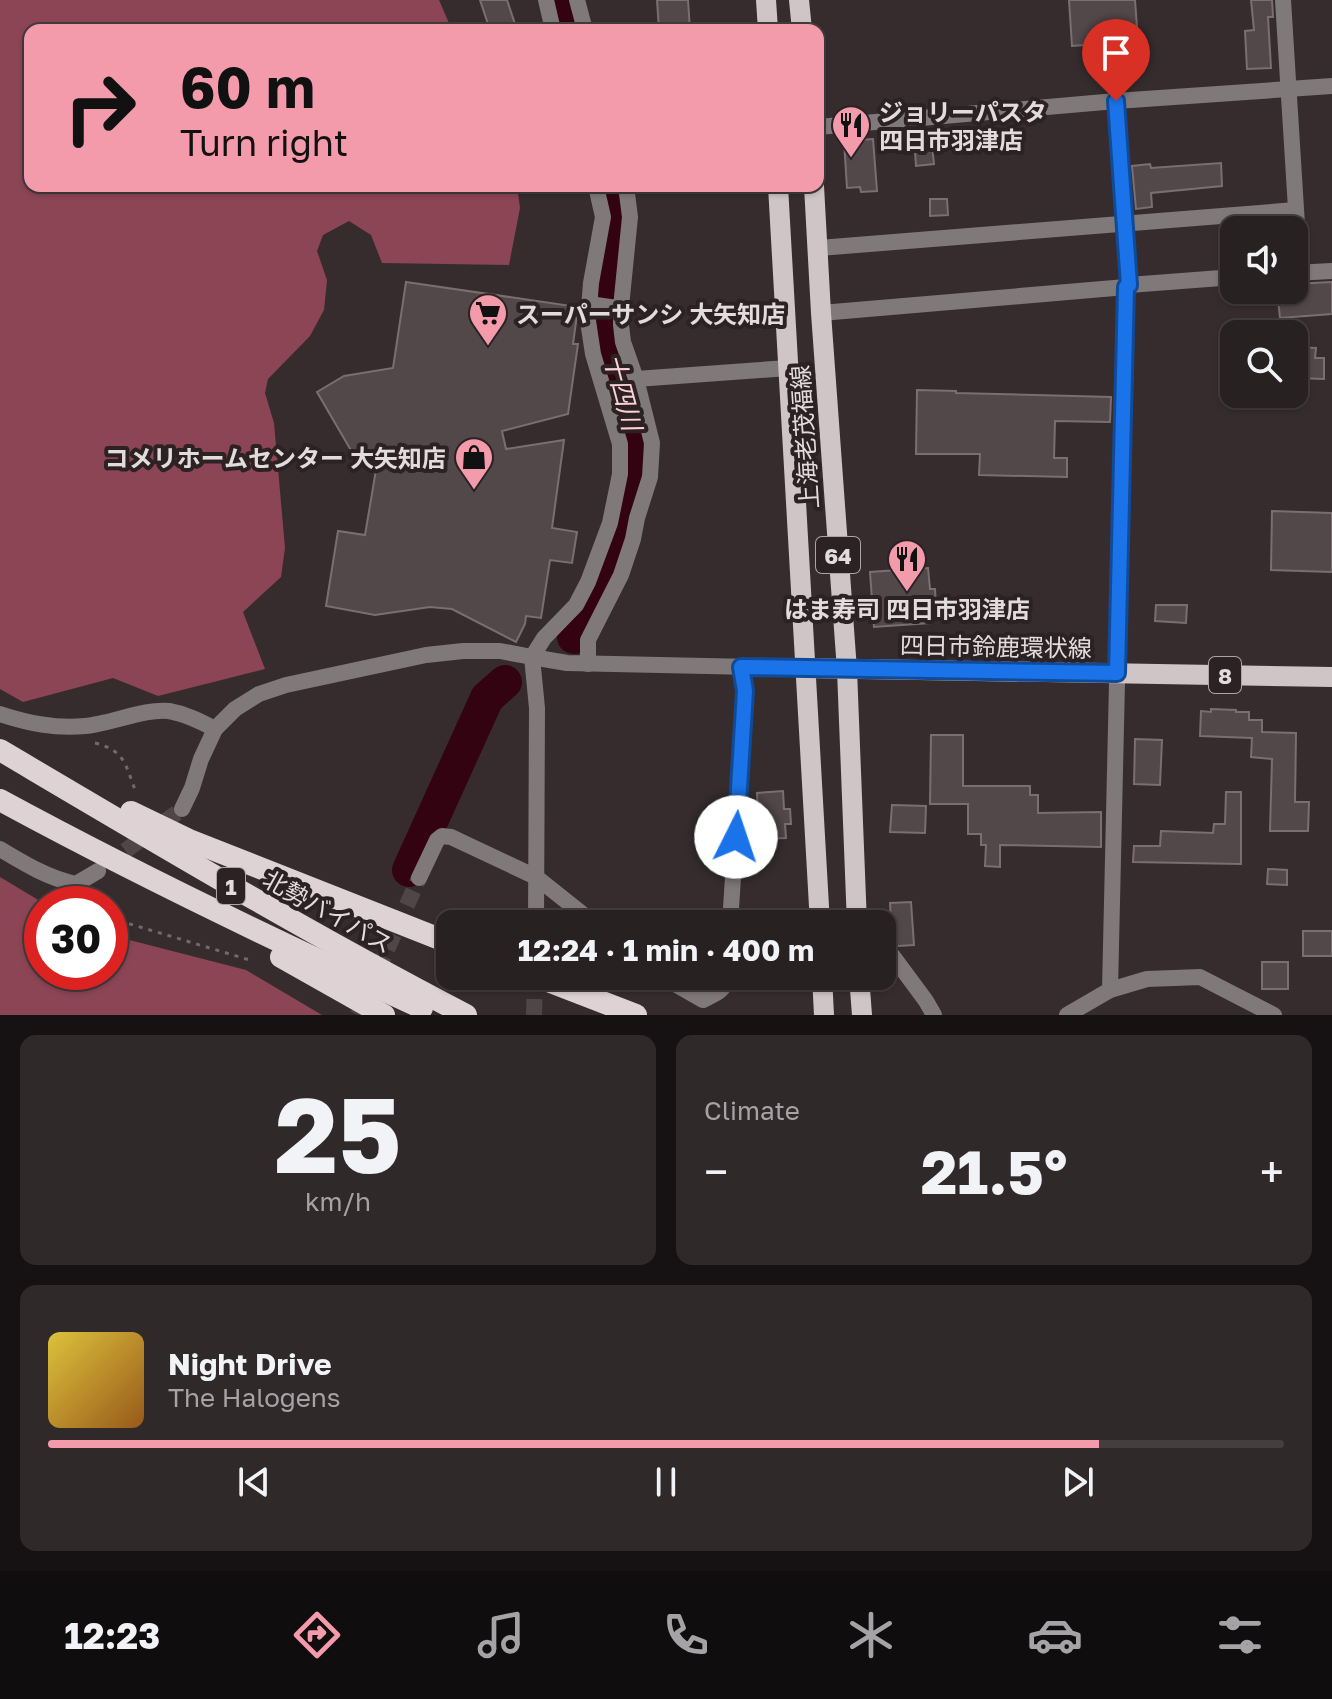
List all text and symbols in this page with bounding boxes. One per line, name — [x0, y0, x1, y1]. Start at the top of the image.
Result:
pin — [1082, 19, 1150, 101]
icon: arrive — [1094, 31, 1138, 75]
text: 60 m — [180, 53, 315, 120]
icon: right — [48, 56, 152, 160]
place label: ジョリーパスタ 四日市羽津店 — [879, 97, 1047, 154]
restaurant icon: ジョリーパスタ 四日市羽津店 — [830, 104, 872, 159]
text: Turn right — [180, 121, 348, 164]
map controls — [1220, 216, 1308, 408]
button: sound — [1220, 216, 1308, 304]
supermarket icon: スーパーサンシ 大矢知店 — [467, 292, 509, 347]
place label: スーパーサンシ 大矢知店 — [516, 299, 785, 328]
button: search — [1220, 320, 1308, 408]
water label: 十四川 — [598, 350, 649, 437]
street label: 上海老茂福線 — [785, 364, 823, 510]
shop icon: コメリホームセンター 大矢知店 — [453, 436, 495, 491]
place label: コメリホームセンター 大矢知店 — [105, 443, 446, 472]
road number: 64 — [816, 537, 860, 573]
restaurant icon: はま寿司 四日市羽津店 — [886, 538, 928, 593]
place label: はま寿司 四日市羽津店 — [784, 594, 1030, 623]
street label: 四日市鈴鹿環状線 — [900, 630, 1092, 662]
road number: 8 — [1209, 657, 1241, 693]
position arrow — [694, 795, 778, 879]
street label: 北勢バイパス — [258, 864, 398, 958]
road number: 1 — [217, 868, 245, 904]
speed limit sign: 30 — [24, 886, 128, 990]
text: 12:24 · 1 min · 400 m — [518, 932, 814, 968]
text: 25 — [275, 1071, 401, 1196]
text: Climate — [704, 1095, 800, 1126]
text: 21.5° — [921, 1135, 1067, 1207]
text: − — [704, 1145, 728, 1198]
text: + — [1260, 1145, 1284, 1198]
text: km/h — [305, 1186, 371, 1217]
text: Night Drive — [168, 1346, 332, 1382]
text: The Halogens — [168, 1382, 341, 1413]
icon: previous — [232, 1460, 276, 1504]
icon: pause — [644, 1460, 688, 1504]
icon: next — [1056, 1460, 1100, 1504]
icon: directions — [289, 1607, 345, 1663]
icon: music — [473, 1607, 529, 1663]
icon: phone — [658, 1607, 714, 1663]
icon: climate — [843, 1607, 899, 1663]
icon: car — [1027, 1607, 1083, 1663]
icon: filters — [1212, 1607, 1268, 1663]
text: 12:23 — [64, 1614, 160, 1657]

